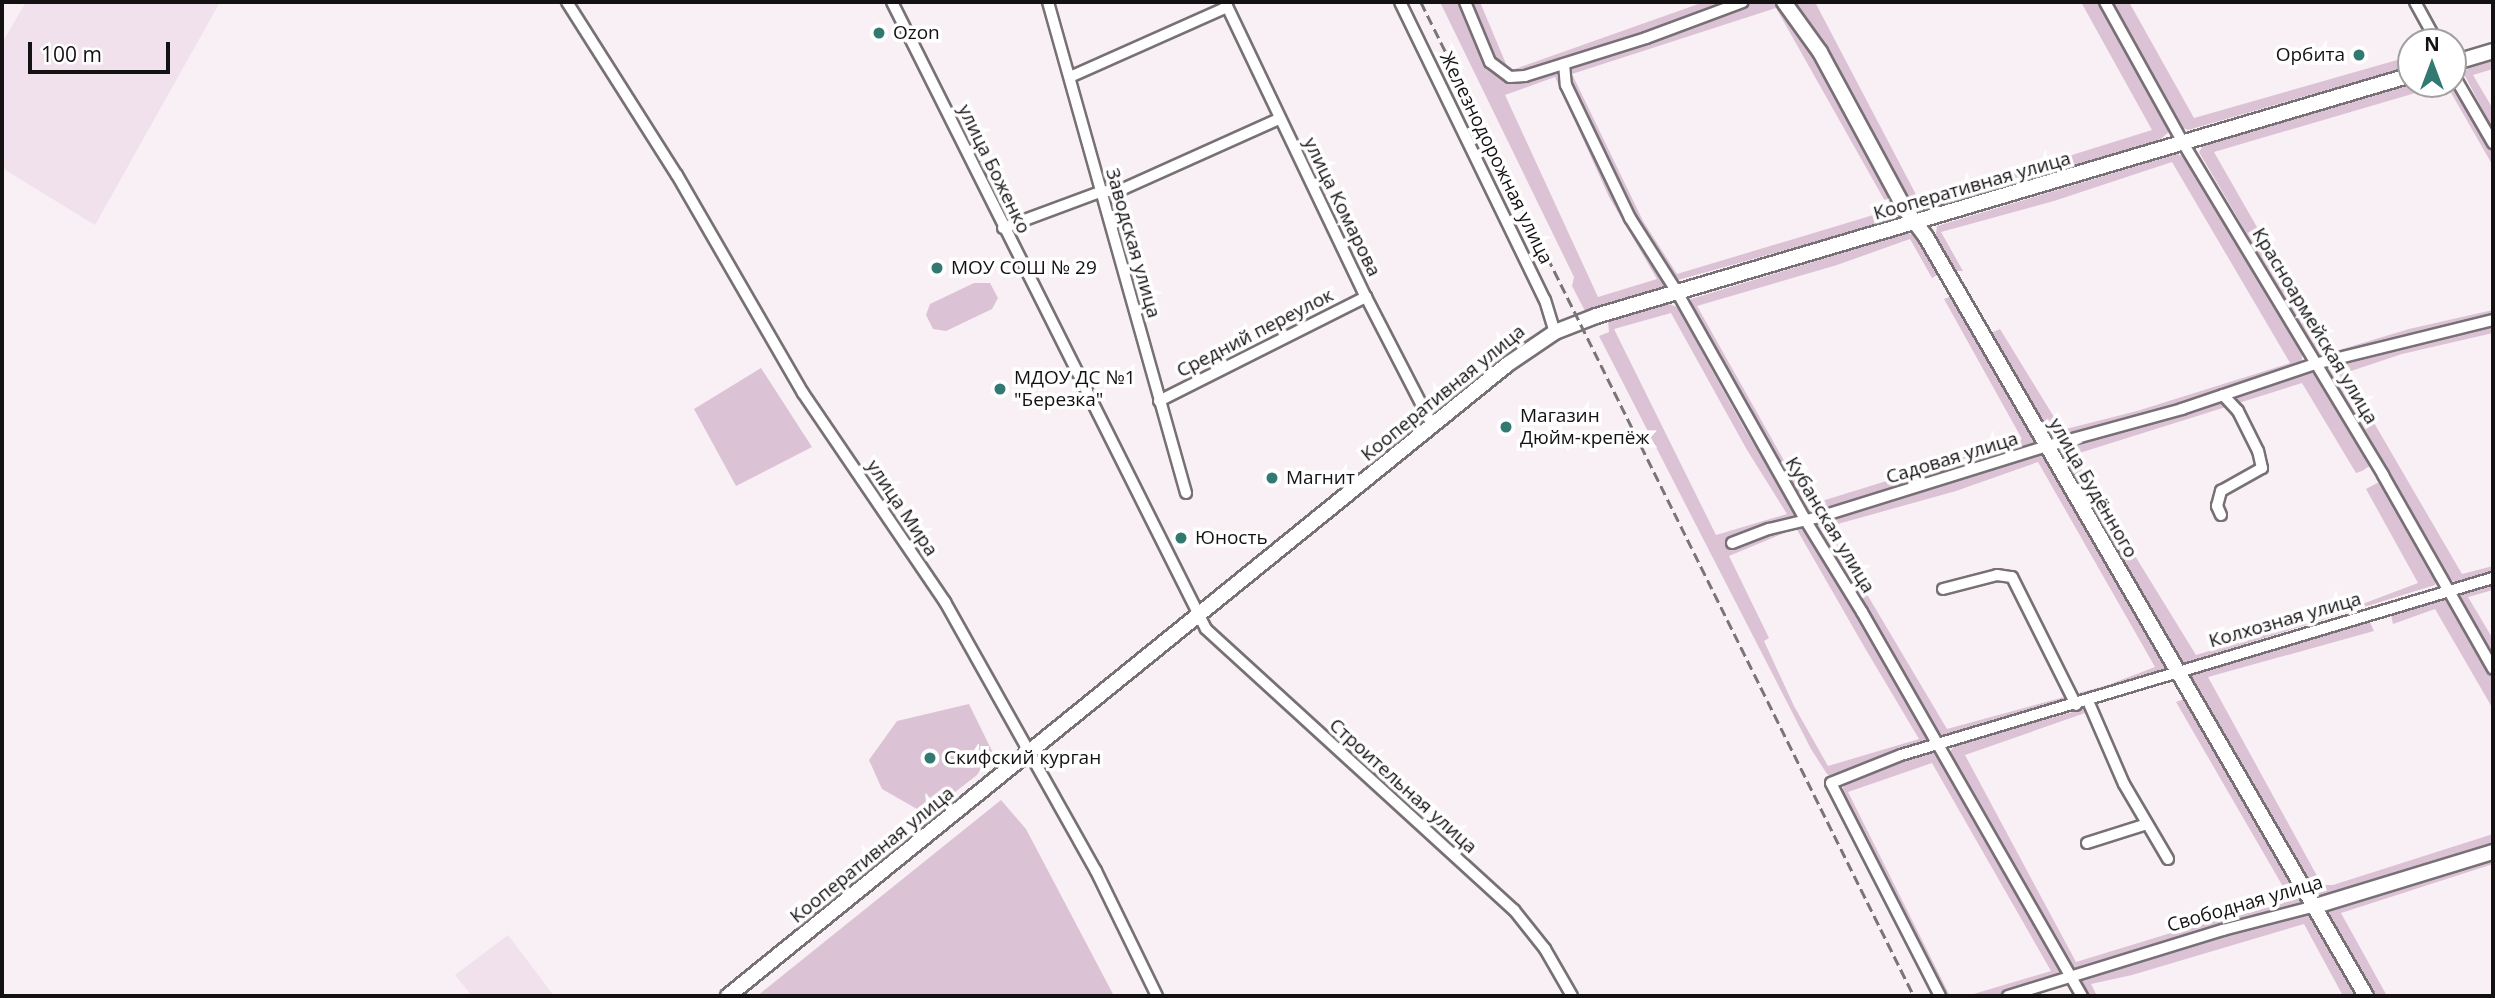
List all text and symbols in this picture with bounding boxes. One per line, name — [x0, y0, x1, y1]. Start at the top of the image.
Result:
place label: Ozon — [893, 22, 940, 44]
marker: Ozon — [871, 25, 887, 41]
scale bar — [32, 28, 173, 72]
north arrow — [2397, 28, 2467, 98]
text: N — [2424, 31, 2440, 57]
text: 100 m — [41, 40, 102, 68]
place label: Орбита — [2276, 44, 2345, 66]
marker: Орбита — [2351, 47, 2367, 63]
street label: Железнодорожная улица — [1435, 48, 1557, 268]
street label: улица Боженко — [953, 101, 1035, 237]
street label: улица Комарова — [1298, 134, 1386, 280]
street label: Кооперативная улица — [1871, 147, 2073, 225]
street label: Заводская улица — [1101, 165, 1165, 321]
street label: Красноармейская улица — [2247, 224, 2383, 428]
place label: МОУ СОШ № 29 — [951, 257, 1097, 279]
marker: МОУ СОШ № 29 — [929, 260, 945, 276]
street label: Средний переулок — [1173, 284, 1337, 382]
street label: Кооперативная улица — [1357, 320, 1529, 466]
place label: МДОУ ДС №1 "Березка" — [1014, 367, 1136, 411]
marker: МДОУ ДС №1 "Березка" — [992, 381, 1008, 397]
place label: Магазин Дюйм-крепёж — [1520, 405, 1649, 449]
street label: улица Будённого — [2044, 414, 2142, 562]
marker: Магазин Дюйм-крепёж — [1498, 419, 1514, 435]
street label: Садовая улица — [1883, 427, 2021, 489]
street label: Кубанская улица — [1780, 453, 1880, 597]
street label: улица Мира — [861, 456, 943, 560]
place label: Магнит — [1286, 467, 1355, 489]
marker: Магнит — [1264, 470, 1280, 486]
place label: Юность — [1195, 527, 1268, 549]
marker: Юность — [1173, 530, 1189, 546]
street label: Колхозная улица — [2206, 587, 2364, 653]
street label: Строительная улица — [1325, 714, 1481, 858]
place label: Скифский курган — [944, 747, 1101, 769]
marker: Скифский курган — [922, 750, 938, 766]
street label: Кооперативная улица — [786, 782, 958, 928]
street label: Свободная улица — [2165, 871, 2325, 937]

